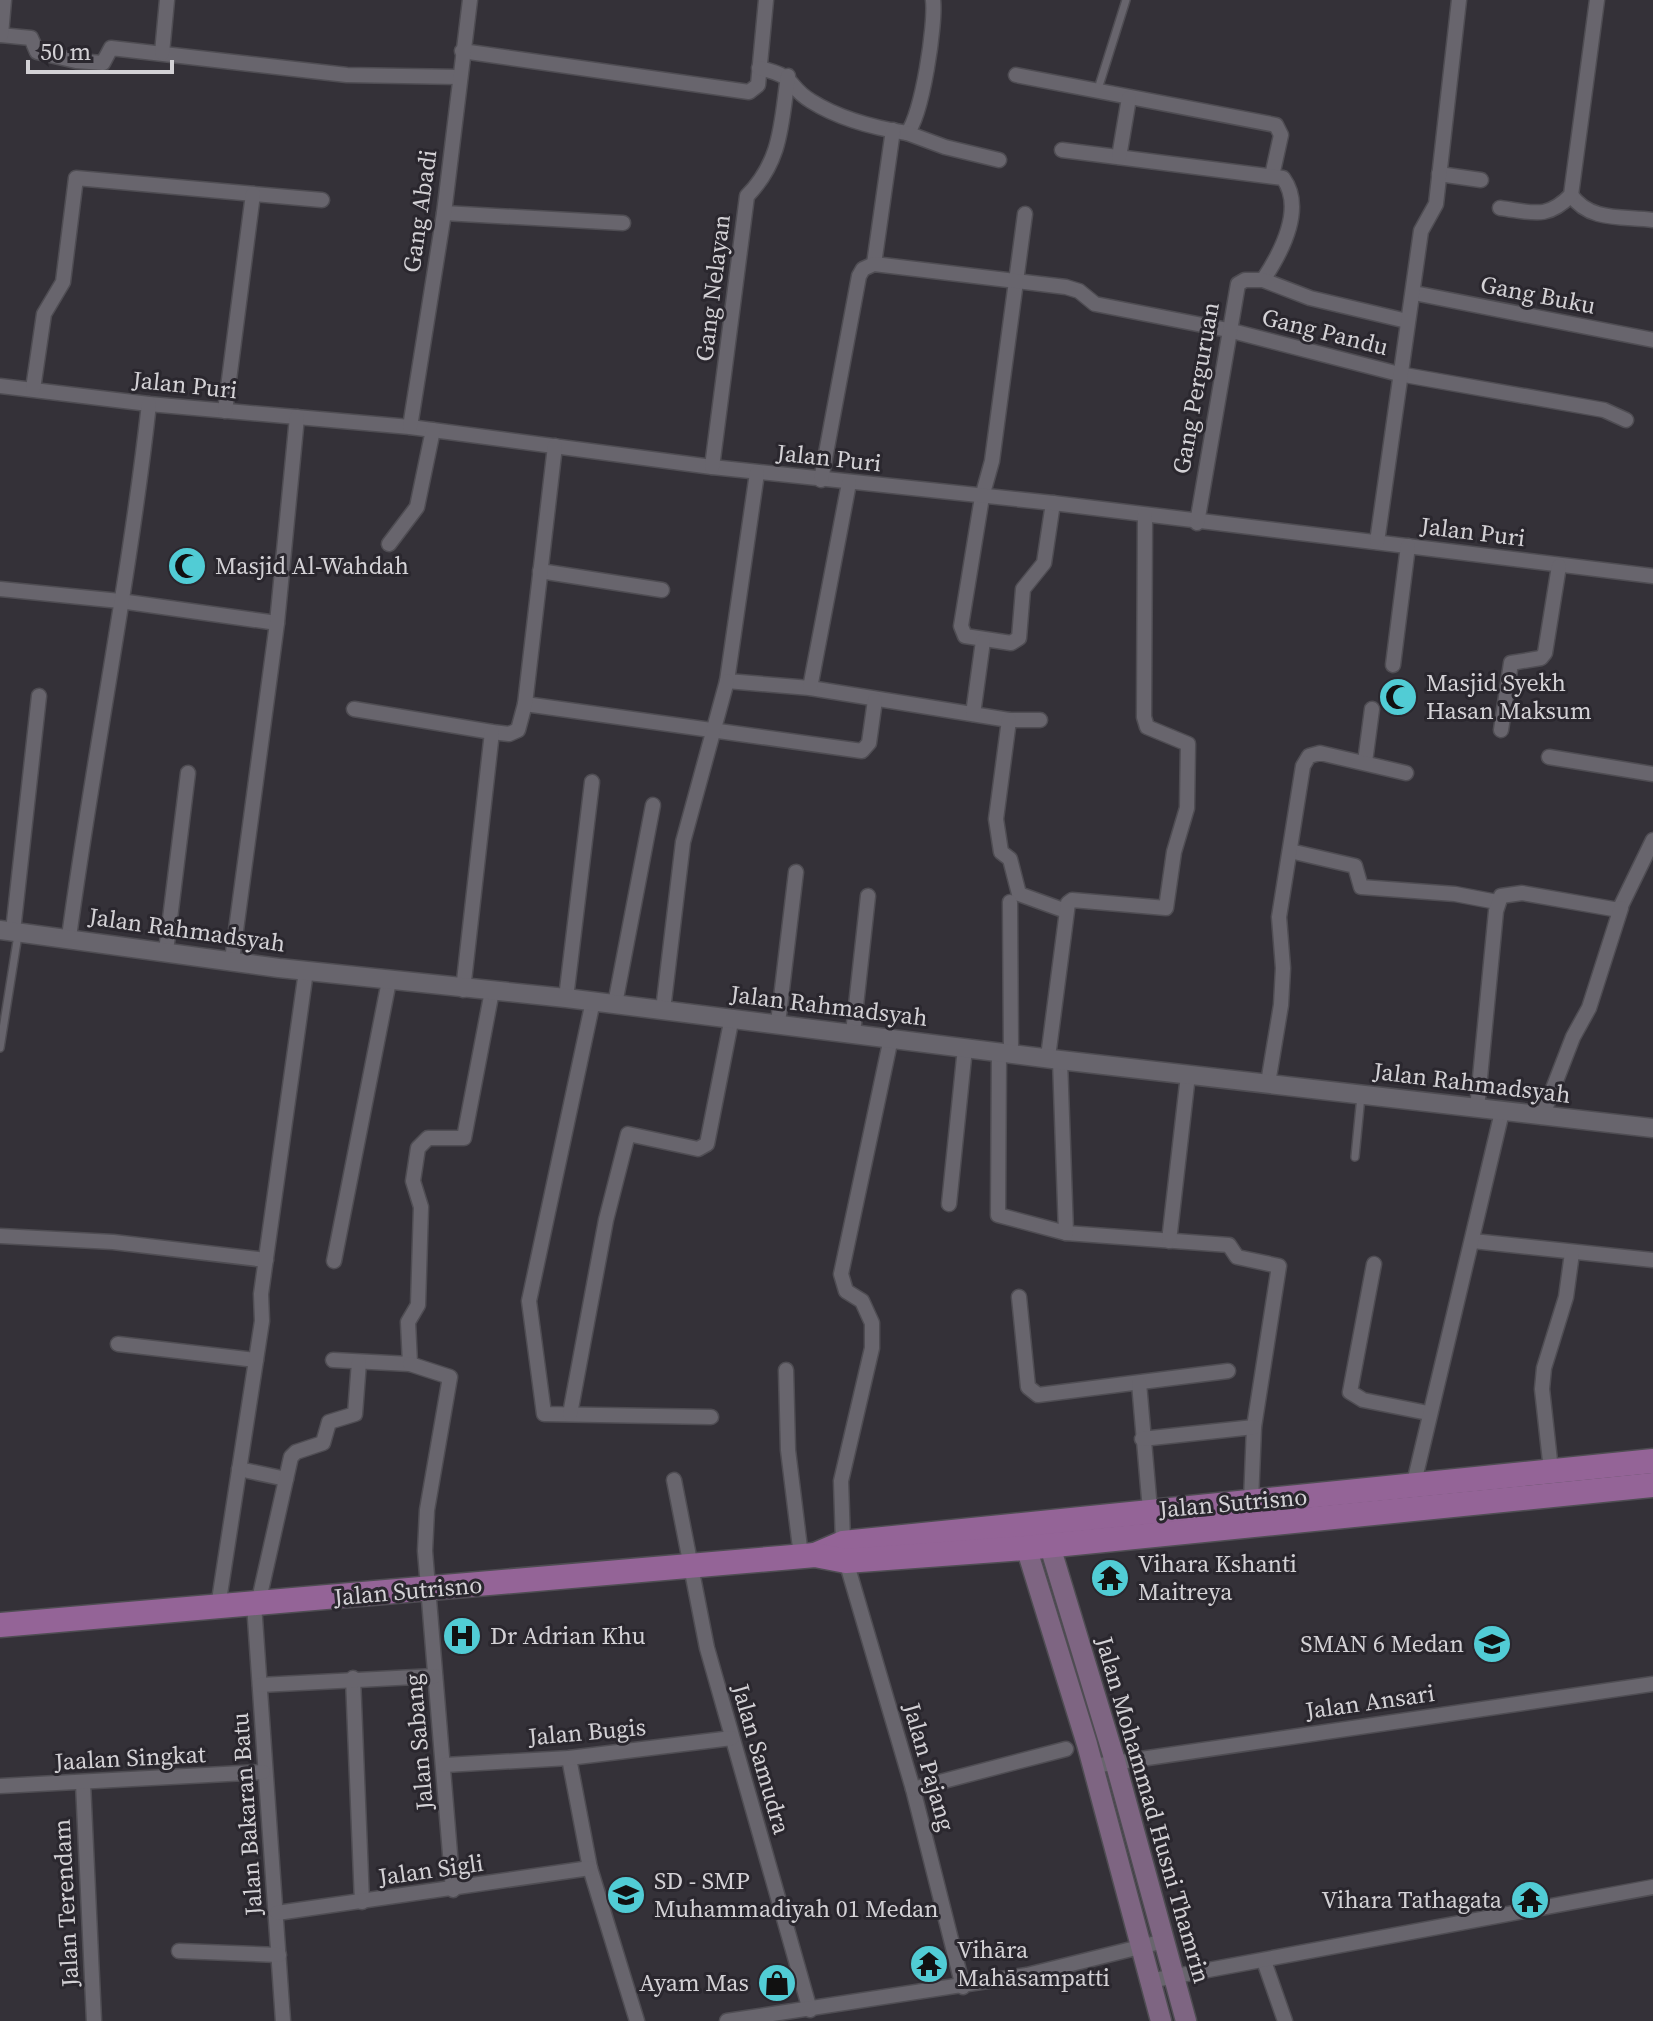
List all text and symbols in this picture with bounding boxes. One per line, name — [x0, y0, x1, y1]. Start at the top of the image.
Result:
scale bar — [28, 24, 172, 74]
text: 50 m — [40, 35, 91, 68]
street label: Gang Abadi — [395, 147, 444, 275]
street label: Gang Nelayan — [687, 213, 738, 363]
street label: Gang Buku — [1478, 267, 1599, 322]
street label: Gang Perguruan — [1164, 299, 1227, 476]
street label: Gang Pandu — [1258, 300, 1392, 363]
street label: Jalan Puri — [130, 362, 239, 406]
street label: Jalan Puri — [774, 435, 883, 479]
street label: Jalan Puri — [1418, 509, 1527, 554]
mosque icon: Masjid Al-Wahdah — [166, 545, 208, 587]
place label: Masjid Al-Wahdah — [215, 549, 409, 582]
place label: Masjid Syekh Hasan Maksum — [1426, 666, 1592, 727]
mosque icon: Masjid Syekh Hasan Maksum — [1377, 676, 1419, 718]
street label: Jalan Rahmadsyah — [86, 899, 288, 960]
street label: Jalan Rahmadsyah — [728, 977, 930, 1034]
street label: Jalan Rahmadsyah — [1371, 1054, 1573, 1111]
street label: Jalan Sutrisno — [1156, 1480, 1309, 1526]
place label: Vihara Kshanti Maitreya — [1138, 1547, 1297, 1608]
temple icon: Vihara Kshanti Maitreya — [1089, 1557, 1131, 1599]
street label: Jalan Sutrisno — [331, 1568, 484, 1614]
hospital icon: Dr Adrian Khu — [441, 1615, 483, 1657]
place label: Dr Adrian Khu — [490, 1619, 646, 1652]
school or university icon: SMAN 6 Medan — [1471, 1623, 1513, 1665]
place label: SMAN 6 Medan — [1300, 1627, 1464, 1660]
street label: Jalan Mohammad Husni Thamrin — [1088, 1632, 1219, 1987]
street label: Jalan Sabang — [396, 1672, 441, 1813]
street label: Jalan Ansari — [1302, 1676, 1437, 1727]
street label: Jalan Samudra — [724, 1679, 799, 1839]
street label: Jalan Pajang — [895, 1698, 964, 1835]
street label: Jalan Bugis — [526, 1710, 647, 1753]
street label: Jalan Bakaran Batu — [223, 1711, 270, 1918]
street label: Jaalan Singkat — [53, 1737, 207, 1778]
street label: Jalan Terendam — [45, 1818, 86, 1989]
street label: Jalan Sigli — [375, 1846, 486, 1893]
place label: SD - SMP Muhammadiyah 01 Medan — [654, 1864, 939, 1925]
school or university icon: SD - SMP Muhammadiyah 01 Medan — [605, 1874, 647, 1916]
temple icon: Vihara Tathagata — [1509, 1879, 1551, 1921]
place label: Vihara Tathagata — [1322, 1883, 1503, 1916]
place label: Vihāra Mahāsampatti — [957, 1933, 1110, 1994]
temple icon: Vihāra Mahāsampatti — [908, 1943, 950, 1985]
shop icon: Ayam Mas — [756, 1962, 798, 2004]
place label: Ayam Mas — [639, 1966, 749, 1999]

